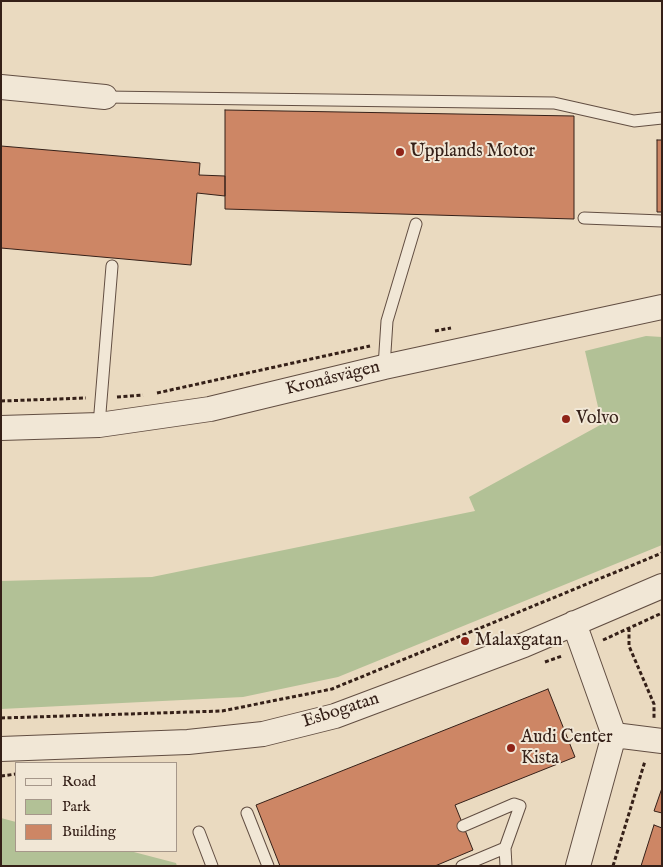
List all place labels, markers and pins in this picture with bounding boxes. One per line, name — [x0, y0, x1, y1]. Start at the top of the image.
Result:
place label: Upplands Motor — [410, 141, 535, 163]
marker: Upplands Motor — [394, 146, 406, 158]
place label: Volvo — [576, 408, 619, 430]
marker: Volvo — [560, 413, 572, 425]
place label: Malaxgatan — [475, 630, 562, 652]
marker: Malaxgatan — [459, 635, 471, 647]
place label: Audi Center Kista — [521, 727, 613, 770]
marker: Audi Center Kista — [505, 742, 517, 754]

